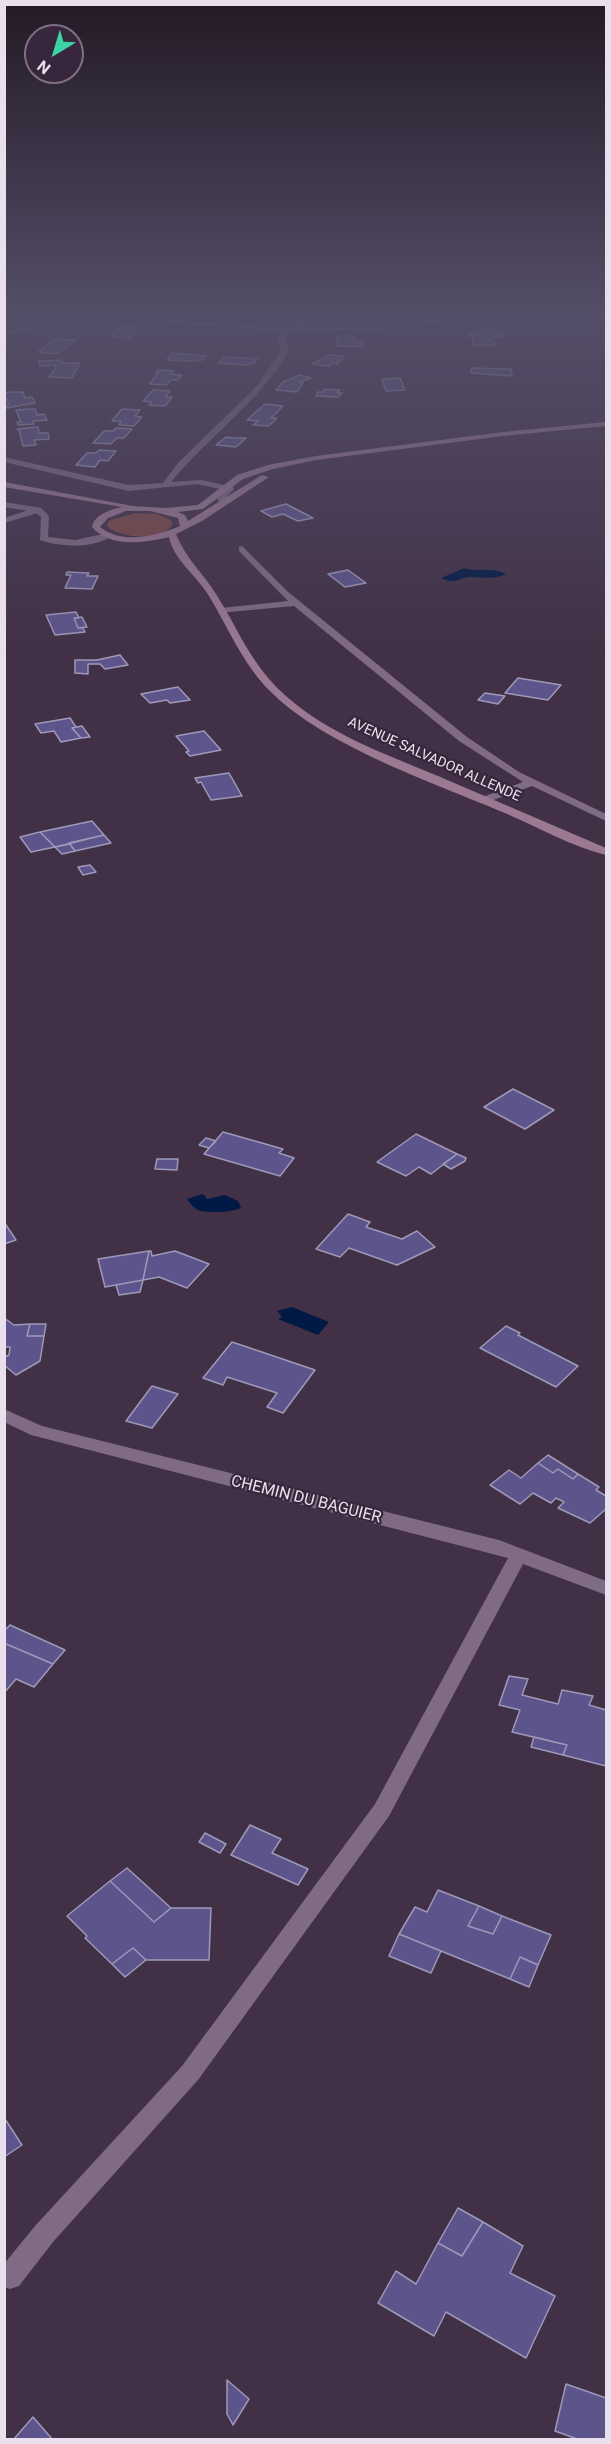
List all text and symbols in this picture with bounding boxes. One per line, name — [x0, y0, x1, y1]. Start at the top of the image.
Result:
north arrow — [24, 24, 84, 84]
text: N — [34, 56, 54, 78]
street label: AVENUE SALVADOR ALLENDE — [345, 714, 523, 806]
street label: CHEMIN DU BAGUIER — [229, 1472, 383, 1528]

